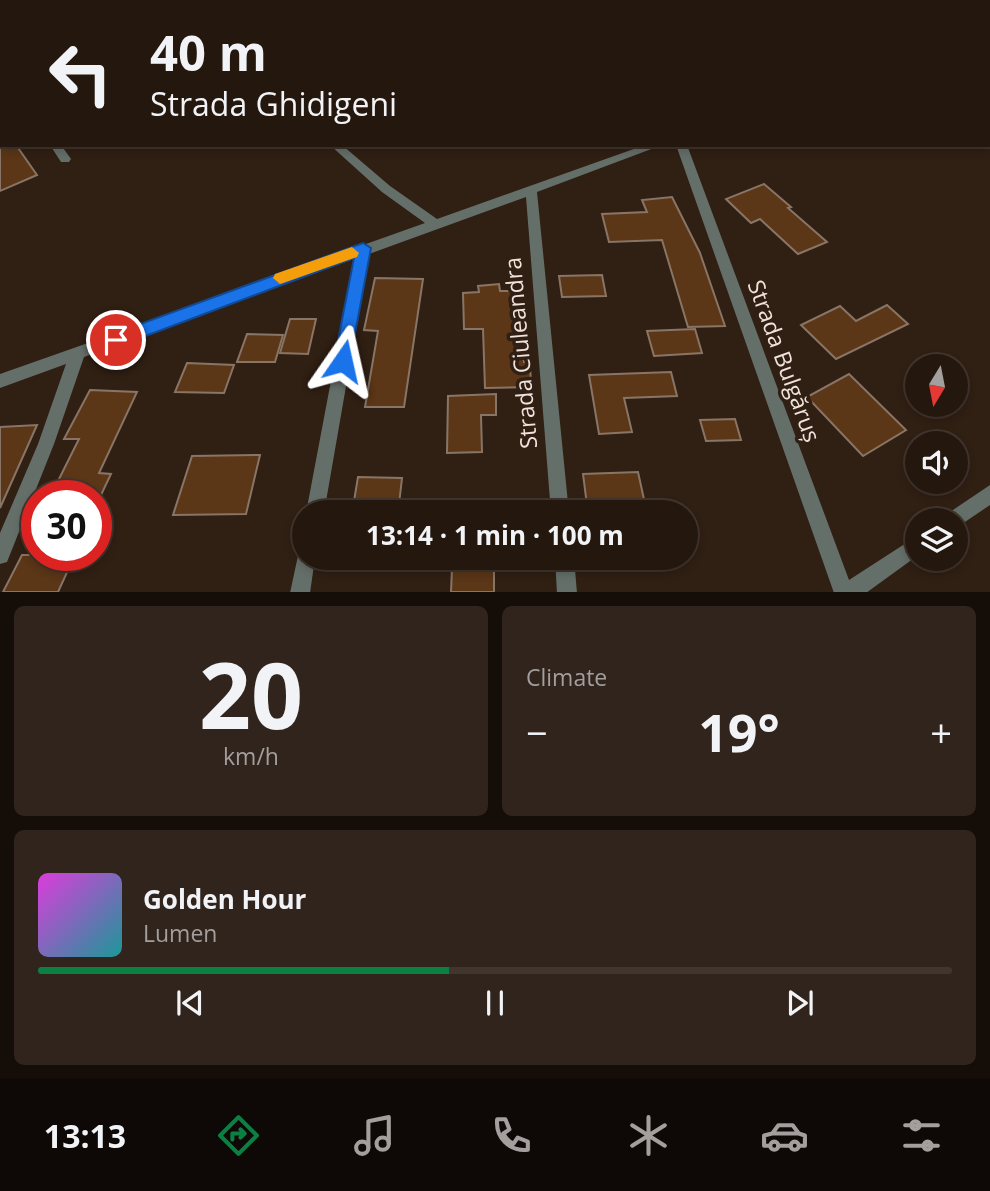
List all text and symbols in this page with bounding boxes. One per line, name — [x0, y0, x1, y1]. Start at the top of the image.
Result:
text: 40 m — [150, 19, 267, 85]
icon: left — [35, 28, 126, 119]
text: Strada Ghidigeni — [150, 82, 397, 125]
street label: Strada Ciuleandra — [496, 256, 544, 450]
street label: Strada Bulgăruș — [741, 275, 829, 446]
pin — [86, 310, 146, 370]
icon: arrive — [97, 321, 135, 359]
position arrow — [306, 324, 380, 398]
north arrow — [905, 354, 968, 416]
map controls — [905, 354, 968, 571]
button: sound — [905, 431, 968, 494]
speed limit sign: 30 — [21, 480, 112, 571]
button: layers — [905, 508, 968, 571]
text: 13:14 · 1 min · 100 m — [366, 517, 624, 553]
text: 20 — [199, 632, 303, 756]
text: Climate — [526, 661, 607, 693]
text: 19° — [698, 696, 780, 767]
text: − — [526, 706, 548, 758]
text: + — [930, 706, 952, 758]
text: km/h — [223, 740, 279, 772]
text: Golden Hour — [143, 881, 306, 917]
text: Lumen — [143, 917, 217, 949]
icon: previous — [171, 984, 209, 1022]
icon: pause — [476, 984, 514, 1022]
icon: next — [781, 984, 819, 1022]
icon: directions — [214, 1111, 263, 1160]
icon: music — [350, 1111, 399, 1160]
icon: phone — [487, 1111, 536, 1160]
icon: climate — [624, 1111, 673, 1160]
icon: car — [760, 1111, 809, 1160]
icon: filters — [897, 1111, 946, 1160]
text: 13:13 — [44, 1114, 126, 1157]

